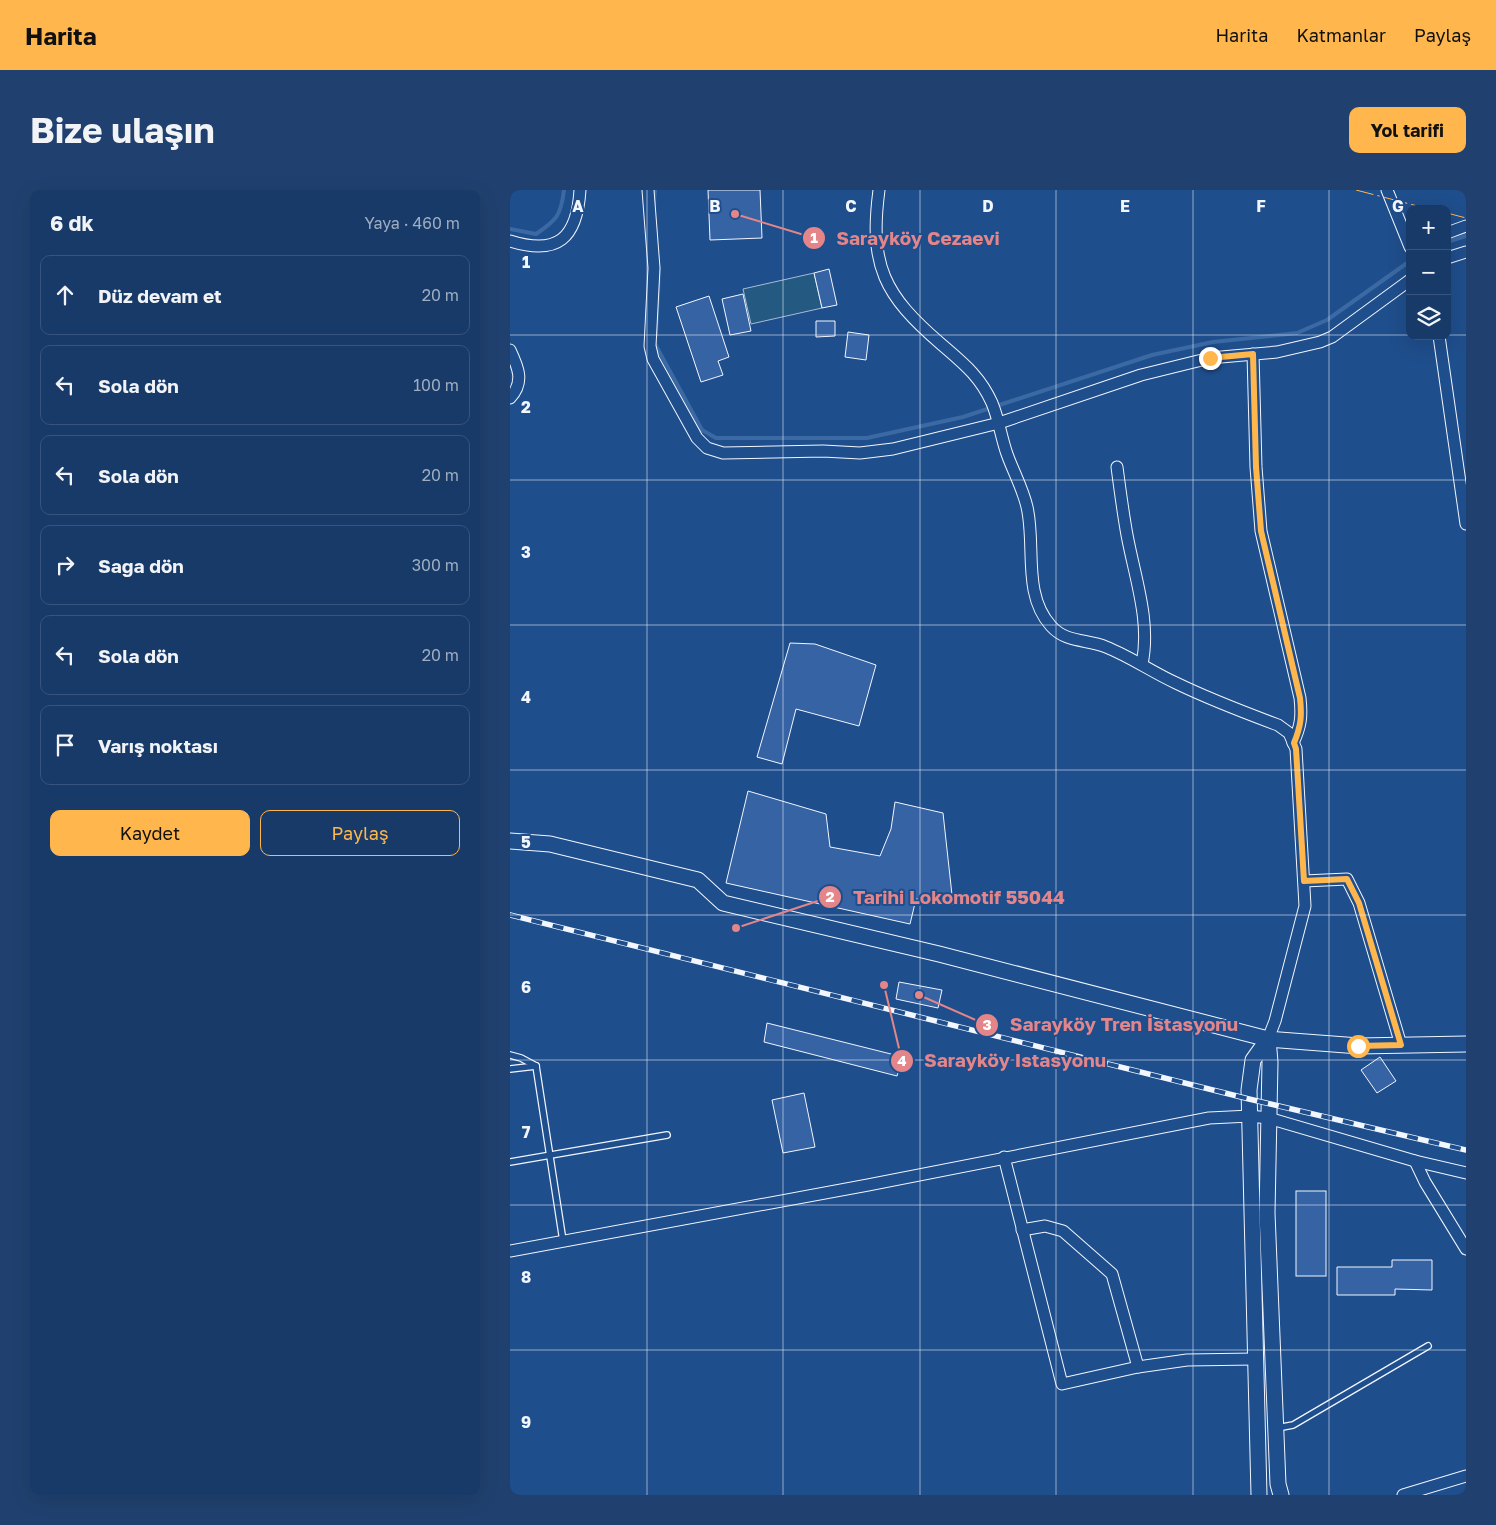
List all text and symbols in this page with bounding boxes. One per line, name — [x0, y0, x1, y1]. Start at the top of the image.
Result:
text: Harita — [25, 21, 97, 50]
text: Harita — [1215, 24, 1268, 46]
text: Katmanlar — [1296, 24, 1386, 46]
text: Paylaş — [1414, 24, 1471, 46]
button: Yol tarifi — [1349, 107, 1466, 153]
text: Bize ulaşın — [30, 109, 215, 151]
text: A — [572, 196, 584, 216]
text: B — [709, 196, 721, 216]
text: C — [845, 196, 857, 216]
text: D — [982, 196, 994, 216]
text: E — [1120, 196, 1130, 216]
text: F — [1256, 196, 1266, 216]
text: G — [1392, 196, 1404, 216]
map controls — [1406, 205, 1451, 340]
button: + — [1406, 205, 1451, 250]
text: 6 dk — [50, 210, 94, 236]
text: Yaya · 460 m — [364, 213, 460, 233]
callout: Sarayköy Cezaevi — [801, 221, 1010, 255]
text: Sarayköy Cezaevi — [836, 226, 1000, 249]
text: 1 — [810, 228, 818, 246]
button: − — [1406, 250, 1451, 295]
text: 1 — [522, 252, 530, 272]
icon: ahead — [51, 281, 79, 309]
text: Düz devam et — [98, 284, 222, 307]
text: 20 m — [422, 285, 459, 305]
button: layers — [1406, 295, 1451, 340]
route end — [1199, 347, 1222, 370]
icon: left — [51, 371, 79, 399]
text: Sola dön — [98, 374, 179, 397]
text: 100 m — [413, 375, 459, 395]
text: 2 — [521, 397, 531, 417]
icon: left — [51, 461, 79, 489]
text: Sola dön — [98, 464, 179, 487]
text: 20 m — [422, 465, 459, 485]
text: 3 — [521, 542, 531, 562]
icon: right — [51, 551, 79, 579]
text: Sağa dön — [98, 554, 184, 577]
text: 300 m — [412, 555, 459, 575]
icon: left — [51, 641, 79, 669]
text: Sola dön — [98, 644, 179, 667]
text: 20 m — [422, 645, 459, 665]
text: 4 — [521, 687, 531, 707]
icon: arrive — [51, 731, 79, 759]
text: Varış noktası — [98, 734, 218, 757]
button: Kaydet — [50, 810, 250, 856]
button: Paylaş — [260, 810, 460, 856]
text: 5 — [521, 832, 531, 852]
callout: Tarihi Lokomotif 55044 — [818, 880, 1075, 914]
text: Tarihi Lokomotif 55044 — [853, 885, 1065, 908]
text: 2 — [825, 887, 835, 905]
text: 6 — [521, 977, 531, 997]
callout: Sarayköy Tren İstasyonu — [975, 1008, 1248, 1042]
text: Sarayköy Tren İstasyonu — [1010, 1012, 1238, 1035]
text: 3 — [982, 1015, 992, 1033]
route start — [1347, 1035, 1370, 1058]
callout: Sarayköy Istasyonu — [889, 1044, 1116, 1078]
text: Sarayköy Istasyonu — [924, 1048, 1106, 1071]
text: 4 — [897, 1051, 907, 1069]
text: 7 — [522, 1122, 531, 1142]
text: 8 — [521, 1267, 531, 1287]
text: 9 — [521, 1412, 531, 1432]

